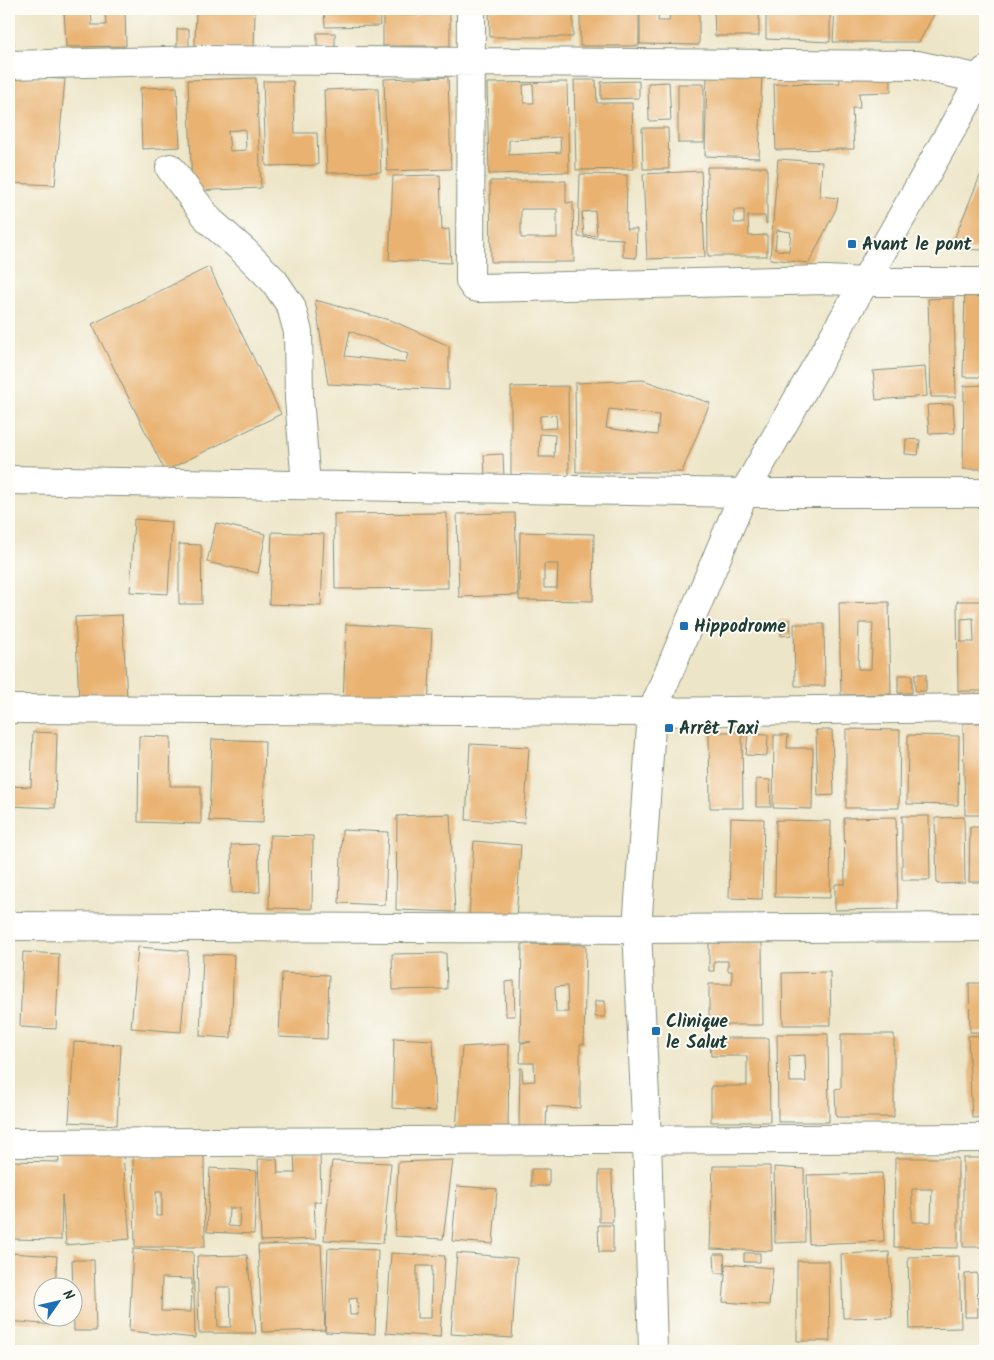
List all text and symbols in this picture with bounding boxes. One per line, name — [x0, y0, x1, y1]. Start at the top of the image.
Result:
place label: Avant le pont — [862, 231, 973, 260]
marker: Avant le pont — [846, 238, 858, 250]
place label: Hippodrome — [694, 613, 786, 642]
marker: Hippodrome — [678, 620, 690, 632]
place label: Arrêt Taxi — [679, 715, 759, 744]
marker: Arrêt Taxi — [663, 722, 675, 734]
place label: Clinique le Salut — [666, 1008, 728, 1058]
marker: Clinique le Salut — [650, 1025, 662, 1037]
north arrow — [32, 1278, 82, 1328]
text: N — [56, 1285, 80, 1305]

